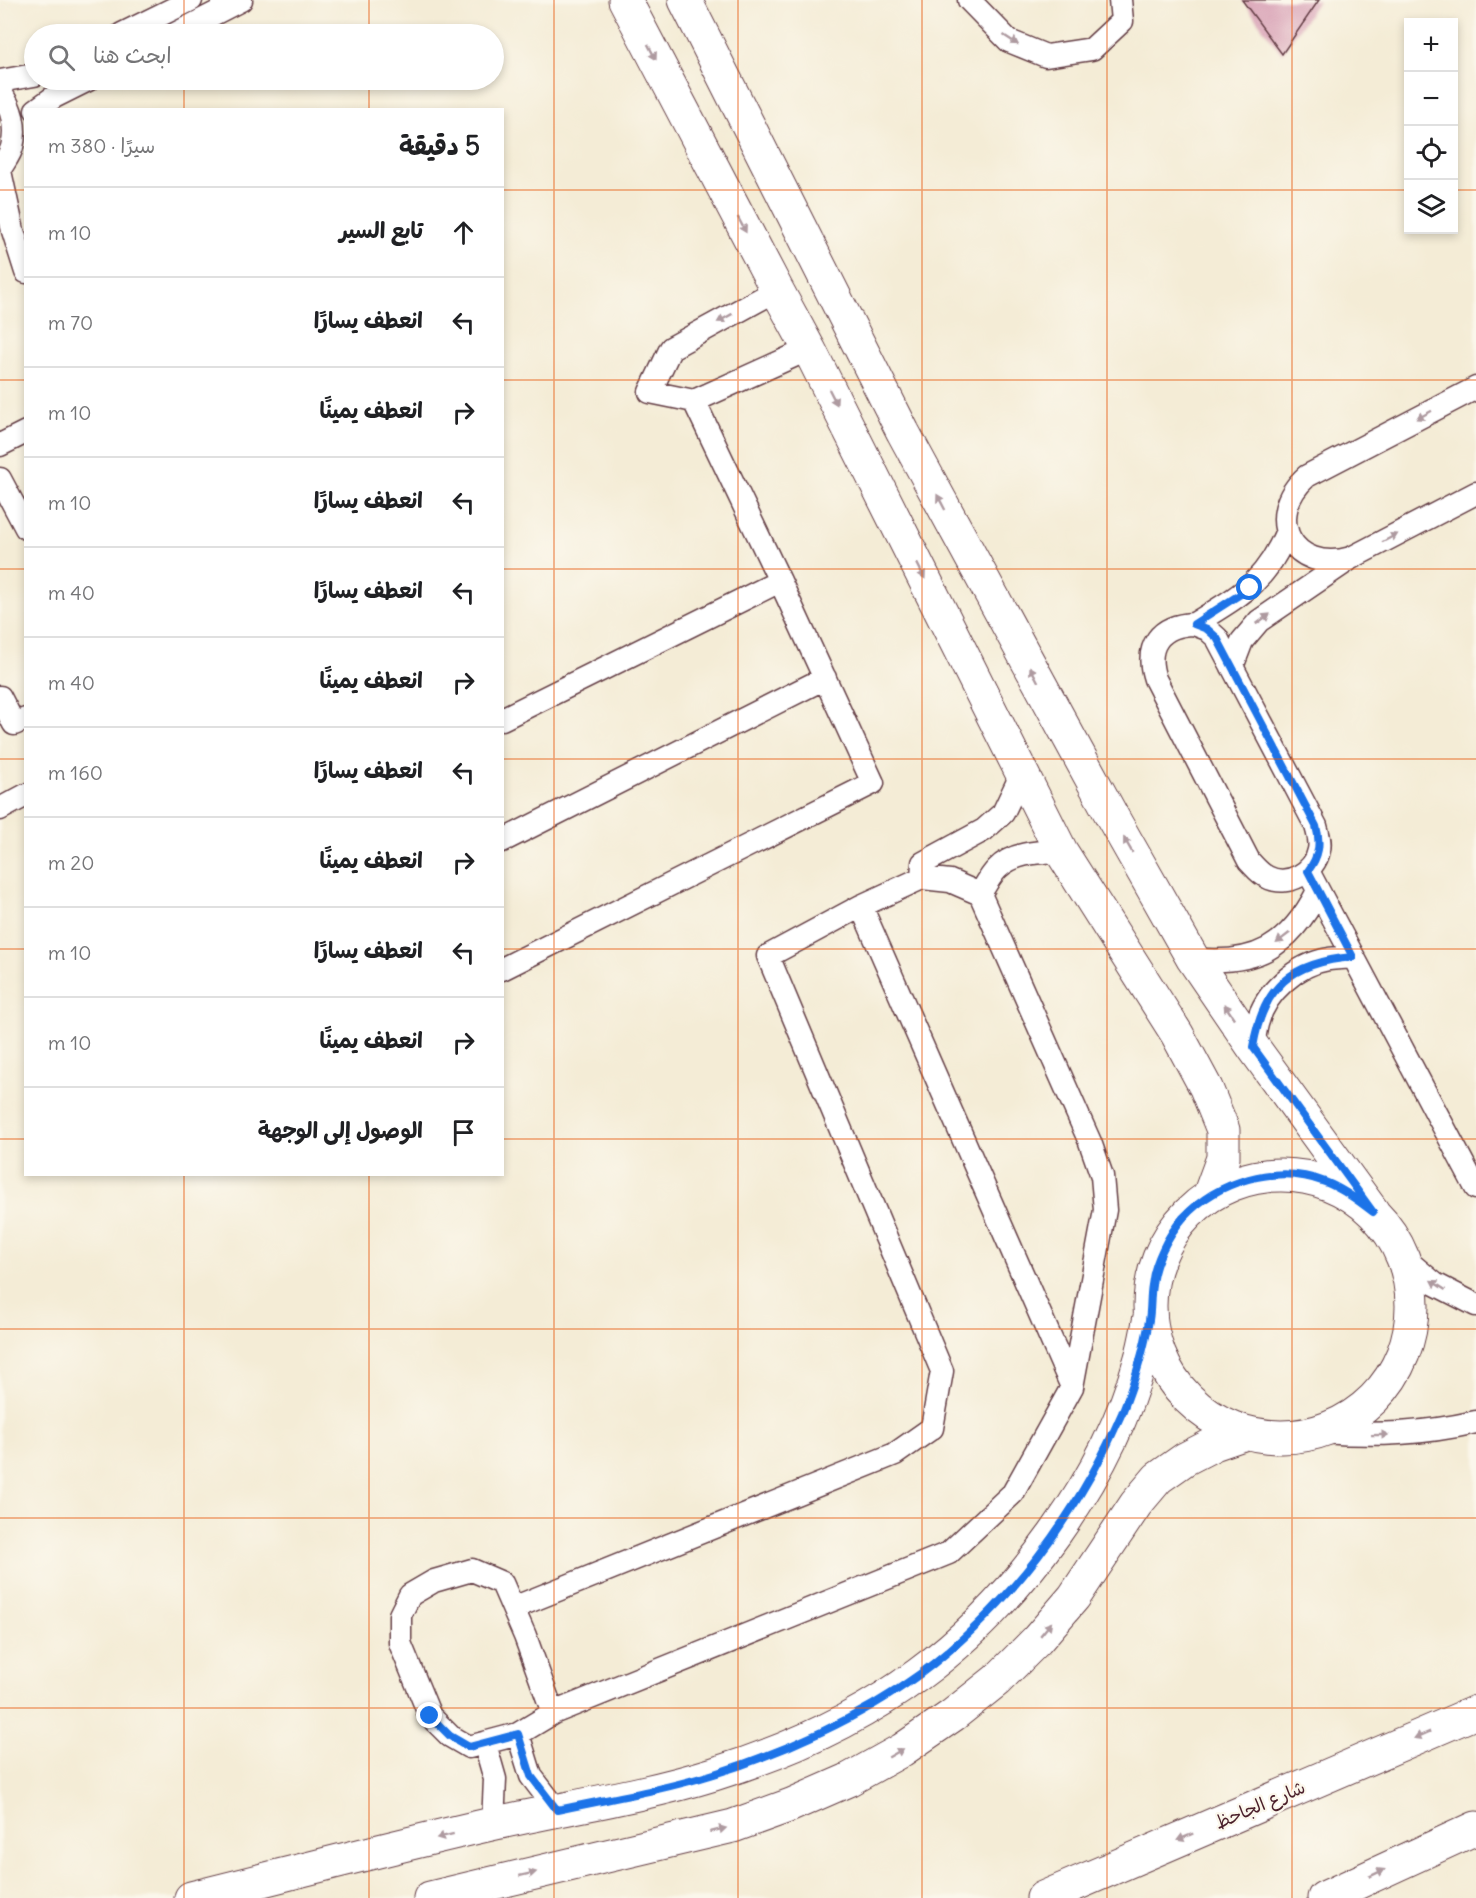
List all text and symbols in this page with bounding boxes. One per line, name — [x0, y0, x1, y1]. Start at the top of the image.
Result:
map controls — [1404, 18, 1458, 234]
button: + — [1404, 18, 1458, 72]
search box — [24, 24, 504, 90]
one-way arrow — [1003, 35, 1019, 46]
icon: search — [45, 41, 78, 74]
text: ابحث هنا — [93, 41, 172, 69]
one-way arrow — [647, 44, 657, 61]
button: − — [1404, 72, 1458, 126]
button: locate — [1404, 126, 1458, 180]
text: 5 دقيقة — [399, 129, 480, 162]
text: سيرًا · 380 m — [48, 133, 155, 158]
button: layers — [1404, 180, 1458, 234]
text: تابع السير — [339, 216, 423, 244]
icon: ahead — [447, 216, 480, 249]
one-way arrow — [737, 216, 747, 233]
text: 10 m — [48, 220, 91, 245]
text: انعطف يسارًا — [314, 306, 423, 334]
icon: left — [447, 306, 480, 339]
text: 70 m — [48, 310, 93, 335]
one-way arrow — [716, 313, 733, 323]
one-way arrow — [829, 389, 838, 406]
text: انعطف يمينًا — [320, 396, 423, 424]
icon: right — [447, 396, 480, 429]
text: 10 m — [48, 400, 91, 425]
one-way arrow — [1415, 410, 1432, 420]
text: انعطف يسارًا — [314, 486, 423, 514]
icon: left — [447, 486, 480, 519]
text: 10 m — [48, 490, 91, 515]
one-way arrow — [936, 493, 946, 510]
one-way arrow — [1381, 533, 1398, 543]
one-way arrow — [916, 563, 926, 580]
route start — [1236, 574, 1262, 600]
text: انعطف يسارًا — [314, 576, 423, 604]
icon: left — [447, 576, 480, 609]
text: 40 m — [48, 580, 95, 605]
one-way arrow — [1255, 613, 1271, 625]
one-way arrow — [1029, 665, 1039, 682]
text: انعطف يمينًا — [320, 666, 423, 694]
icon: right — [447, 666, 480, 699]
text: 40 m — [48, 670, 95, 695]
text: انعطف يسارًا — [314, 756, 423, 784]
icon: left — [447, 756, 480, 789]
text: 160 m — [48, 760, 103, 785]
one-way arrow — [1123, 836, 1133, 853]
text: انعطف يمينًا — [320, 846, 423, 874]
icon: right — [447, 846, 480, 879]
text: 20 m — [48, 850, 94, 875]
one-way arrow — [1276, 931, 1291, 943]
text: انعطف يسارًا — [314, 936, 423, 964]
icon: left — [447, 936, 480, 969]
text: 10 m — [48, 940, 91, 965]
one-way arrow — [1223, 1004, 1235, 1020]
text: انعطف يمينًا — [320, 1026, 423, 1054]
icon: right — [447, 1026, 480, 1059]
text: 10 m — [48, 1030, 91, 1055]
text: الوصول إلى الوجهة — [258, 1116, 423, 1144]
icon: arrive — [447, 1116, 480, 1149]
one-way arrow — [1429, 1279, 1446, 1290]
one-way arrow — [1370, 1430, 1389, 1439]
one-way arrow — [1039, 1622, 1052, 1637]
route end — [416, 1702, 442, 1728]
one-way arrow — [1413, 1730, 1431, 1740]
one-way arrow — [888, 1747, 904, 1758]
street label: شارع الجاحظ — [1211, 1775, 1309, 1835]
one-way arrow — [708, 1824, 727, 1834]
one-way arrow — [435, 1831, 454, 1841]
one-way arrow — [1176, 1832, 1194, 1842]
one-way arrow — [519, 1869, 537, 1879]
one-way arrow — [1368, 1869, 1385, 1878]

